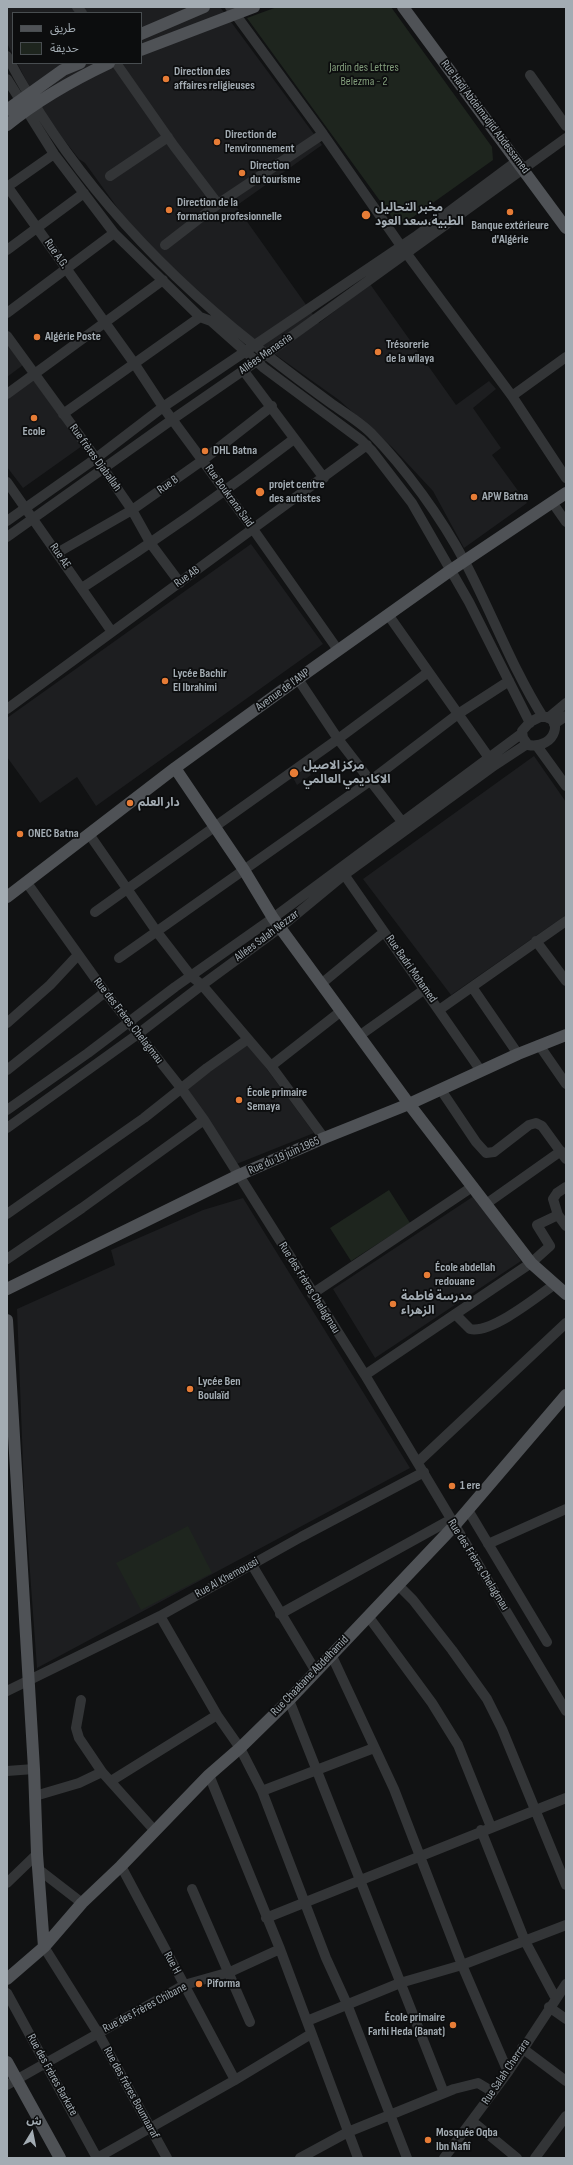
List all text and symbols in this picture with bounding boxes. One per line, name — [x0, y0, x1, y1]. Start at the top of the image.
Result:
legend — [12, 12, 142, 64]
text: طريق — [50, 21, 76, 36]
text: حديقة — [50, 41, 79, 56]
street label: Rue Hadj Abdelmadjid Abdessamed — [438, 57, 532, 177]
park label: Jardin des Lettres Belezma - 2 — [329, 61, 399, 89]
place label: Direction des affaires religieuses — [174, 65, 255, 93]
marker: Direction des affaires religieuses — [161, 74, 171, 84]
place label: Direction de l'environnement — [225, 128, 295, 156]
marker: Direction de l'environnement — [212, 137, 222, 147]
place label: Direction du tourisme — [250, 159, 301, 187]
marker: Direction du tourisme — [237, 168, 247, 178]
place label: Direction de la formation profesionnelle — [177, 196, 282, 224]
place label: مخبر التحاليل الطبية،سعد العود — [375, 201, 464, 229]
marker: Direction de la formation profesionnelle — [164, 205, 174, 215]
marker: Banque extérieure d'Algérie — [505, 207, 515, 217]
marker: مخبر التحاليل الطبية،سعد العود — [360, 209, 372, 221]
place label: Banque extérieure d'Algérie — [471, 219, 549, 247]
street label: Rue A.G. — [41, 236, 71, 272]
place label: Algérie Poste — [45, 330, 101, 344]
street label: Allées Menasria — [237, 330, 295, 378]
marker: Algérie Poste — [32, 332, 42, 342]
place label: Trésorerie de la wilaya — [386, 338, 434, 366]
marker: Trésorerie de la wilaya — [373, 347, 383, 357]
marker: Ecole — [29, 413, 39, 423]
street label: Rue frères Djaballah — [66, 422, 124, 494]
place label: Ecole — [23, 425, 45, 439]
place label: DHL Batna — [213, 444, 257, 458]
marker: DHL Batna — [200, 446, 210, 456]
street label: Rue Boukrana Said — [202, 462, 256, 530]
street label: Rue B — [155, 473, 181, 497]
place label: projet centre des autistes — [269, 478, 325, 506]
marker: projet centre des autistes — [254, 486, 266, 498]
place label: APW Batna — [482, 490, 528, 504]
marker: APW Batna — [469, 492, 479, 502]
street label: Rue AE — [46, 541, 74, 571]
street label: Rue AB — [172, 563, 202, 591]
street label: Avenue de l'ANP — [253, 666, 313, 714]
place label: Lycée Bachir El Ibrahimi — [173, 667, 227, 695]
marker: Lycée Bachir El Ibrahimi — [160, 676, 170, 686]
place label: مركز الاصيل الاكاديمي العالمي — [303, 759, 391, 787]
marker: مركز الاصيل الاكاديمي العالمي — [288, 767, 300, 779]
place label: دار العلم — [138, 796, 180, 810]
marker: دار العلم — [125, 798, 135, 808]
place label: ONEC Batna — [28, 827, 79, 841]
marker: ONEC Batna — [15, 829, 25, 839]
street label: Allées Salah Nezzar — [232, 907, 302, 965]
street label: Rue Badri Mohamed — [382, 932, 440, 1006]
street label: Rue des Frères Chelagmau — [90, 975, 166, 1067]
place label: École primaire Semaya — [247, 1086, 307, 1114]
marker: École primaire Semaya — [234, 1095, 244, 1105]
street label: Rue du 19 juin 1965 — [246, 1134, 322, 1178]
street label: Rue des Frères Chelagmau — [275, 1240, 343, 1336]
place label: École abdellah redouane — [435, 1261, 495, 1289]
marker: École abdellah redouane — [422, 1270, 432, 1280]
place label: مدرسة فاطمة الزهراء — [401, 1290, 472, 1318]
marker: مدرسة فاطمة الزهراء — [388, 1299, 398, 1309]
place label: Lycée Ben Boulaïd — [198, 1375, 241, 1403]
marker: Lycée Ben Boulaïd — [185, 1384, 195, 1394]
place label: 1 ere — [460, 1479, 480, 1493]
marker: 1 ere — [447, 1481, 457, 1491]
street label: Rue des Frères Chelagmau — [444, 1517, 512, 1613]
street label: Rue Al Khemoussi — [193, 1555, 261, 1601]
street label: Rue Chaabane Abdelhamid — [268, 1633, 352, 1719]
street label: Rue H — [160, 1949, 184, 1977]
place label: Piforma — [207, 1977, 240, 1991]
marker: Piforma — [194, 1979, 204, 1989]
street label: Rue des Frères Chibane — [101, 1980, 189, 2036]
place label: École primaire Farhi Heda (Banat) — [368, 2011, 445, 2039]
marker: École primaire Farhi Heda (Banat) — [448, 2020, 458, 2030]
street label: Rue des Frères Barkate — [24, 2032, 80, 2118]
street label: Rue Salah Cherrara — [479, 2037, 533, 2107]
street label: Rue des frères Boumaaraf — [100, 2045, 162, 2141]
north arrow — [12, 2113, 52, 2153]
text: ش — [26, 2113, 43, 2128]
place label: Mosquée Oqba Ibn Nafiî — [436, 2126, 498, 2154]
marker: Mosquée Oqba Ibn Nafiî — [423, 2135, 433, 2145]

